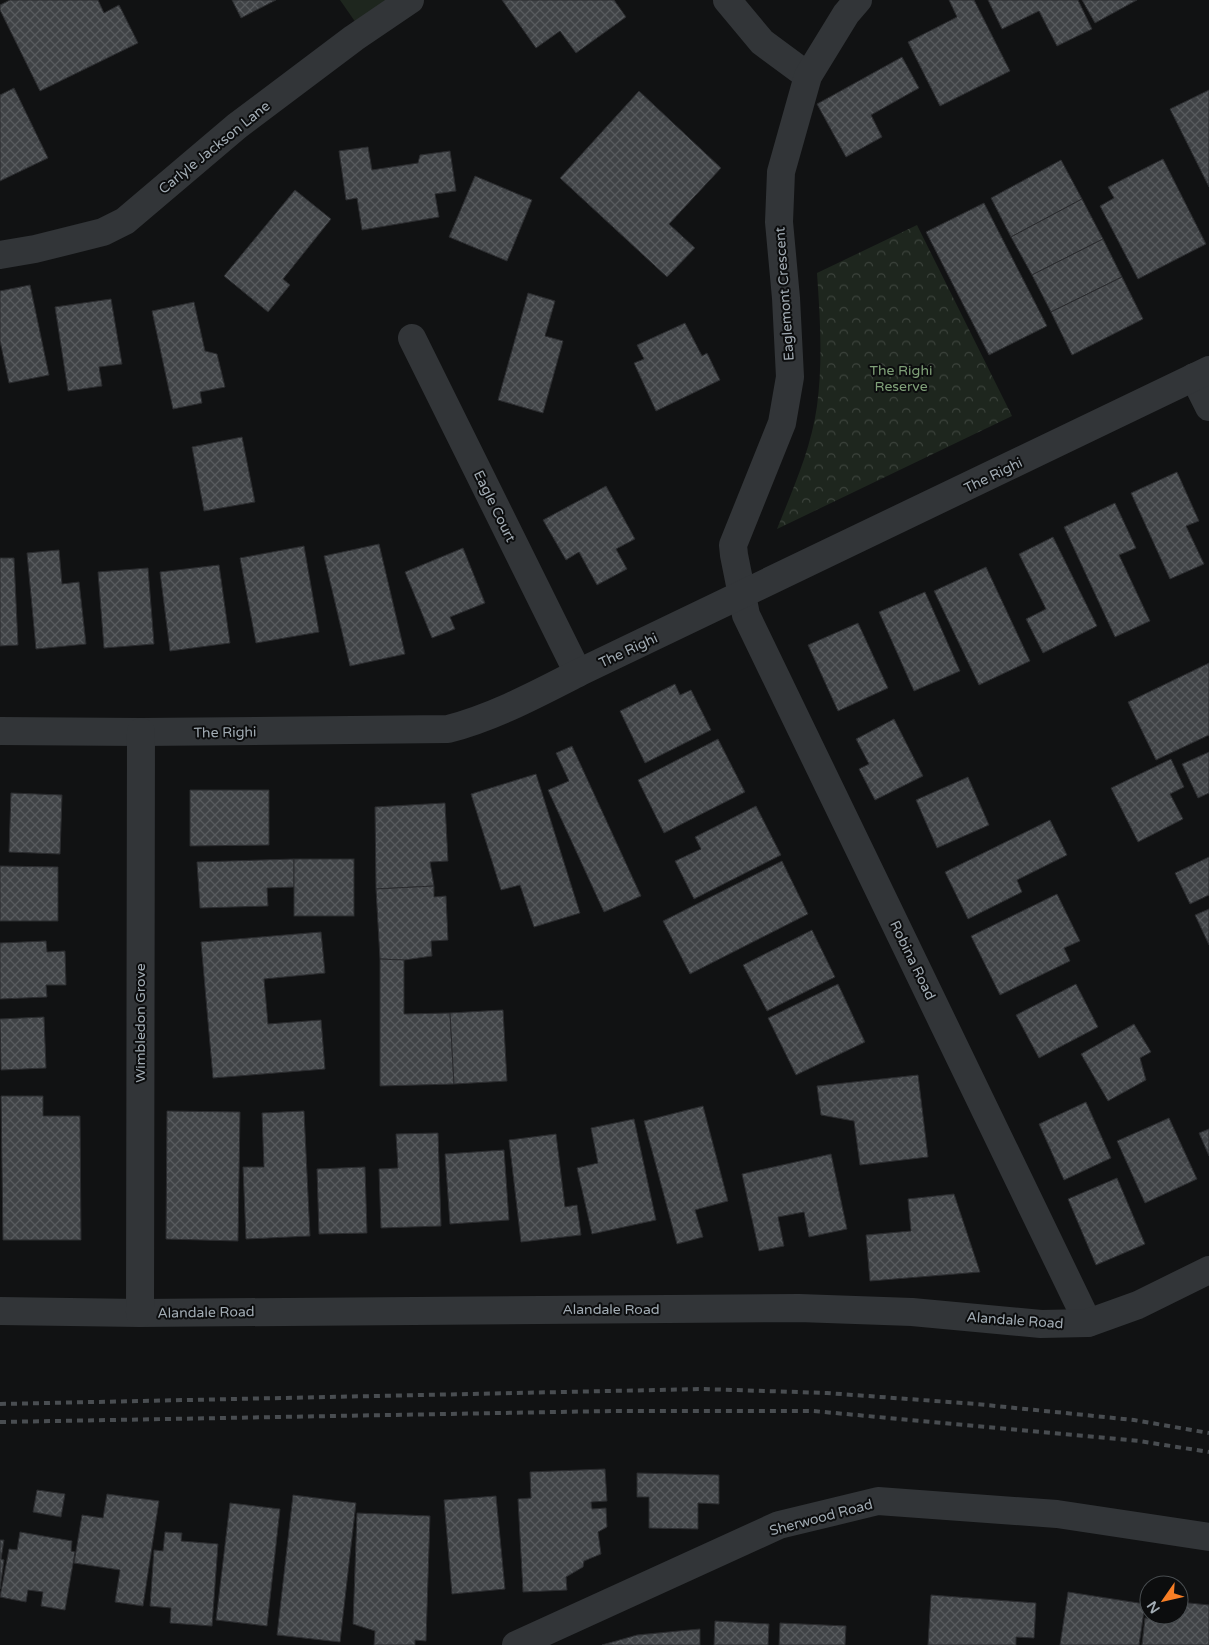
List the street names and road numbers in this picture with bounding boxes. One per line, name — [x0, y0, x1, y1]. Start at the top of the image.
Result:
street label: Carlyle Jackson Lane — [155, 97, 273, 197]
street label: Eaglemont Crescent — [771, 226, 798, 361]
street label: The Righi — [961, 454, 1025, 497]
street label: Eagle Court — [470, 468, 520, 546]
street label: The Righi — [596, 629, 660, 671]
street label: The Righi — [193, 723, 257, 742]
street label: Robina Road — [886, 918, 939, 1003]
street label: Wimbledon Grove — [132, 963, 149, 1083]
street label: Alandale Road — [562, 1301, 660, 1318]
street label: Alandale Road — [157, 1303, 255, 1322]
street label: Alandale Road — [966, 1309, 1064, 1332]
street label: Sherwood Road — [768, 1496, 875, 1539]

